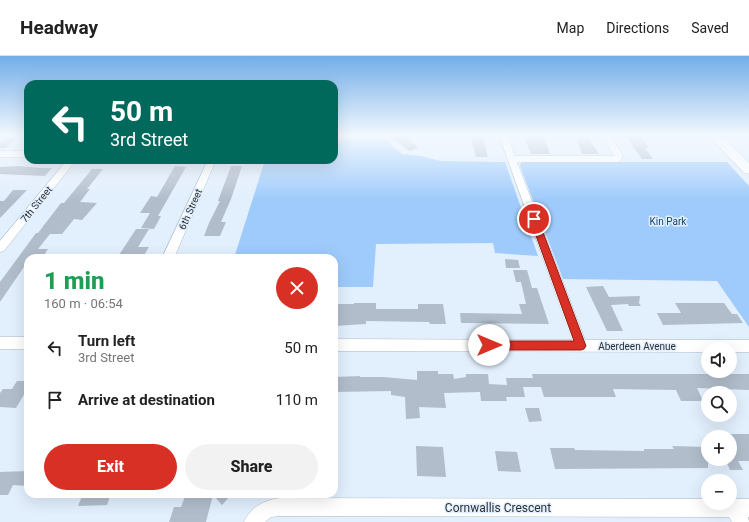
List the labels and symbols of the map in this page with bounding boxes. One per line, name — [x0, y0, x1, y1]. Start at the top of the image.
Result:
street label: 7th Street — [19, 184, 54, 225]
street label: 6th Street — [177, 187, 204, 231]
pin — [517, 202, 551, 236]
park label: Kin Park — [650, 216, 687, 227]
position arrow — [468, 324, 510, 366]
street label: Aberdeen Avenue — [598, 341, 676, 352]
street label: Cornwallis Crescent — [445, 501, 551, 515]

